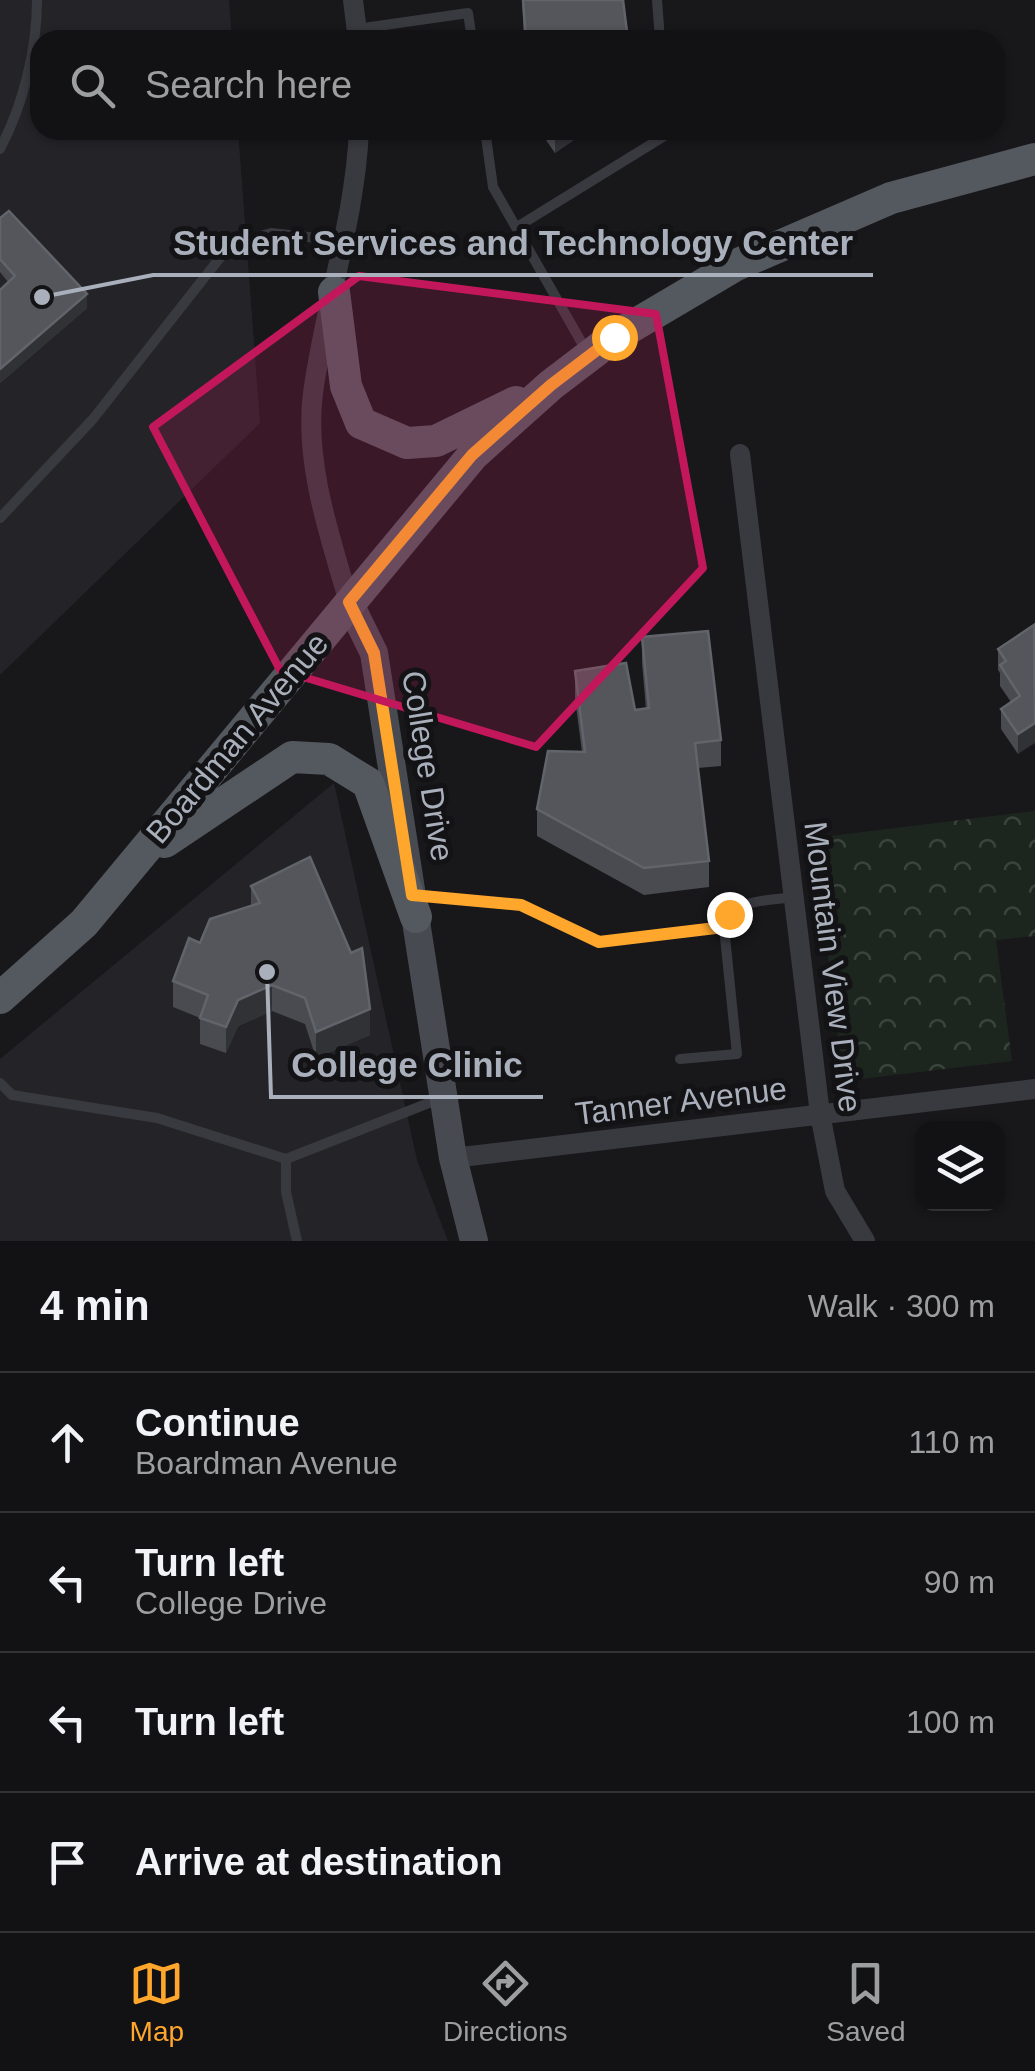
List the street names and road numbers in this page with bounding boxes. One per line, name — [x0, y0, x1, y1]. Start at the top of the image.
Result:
street label: Boardman Avenue — [139, 626, 335, 850]
street label: College Drive — [395, 668, 461, 864]
street label: Mountain View Drive — [797, 819, 869, 1115]
street label: Tanner Avenue — [573, 1070, 789, 1132]

